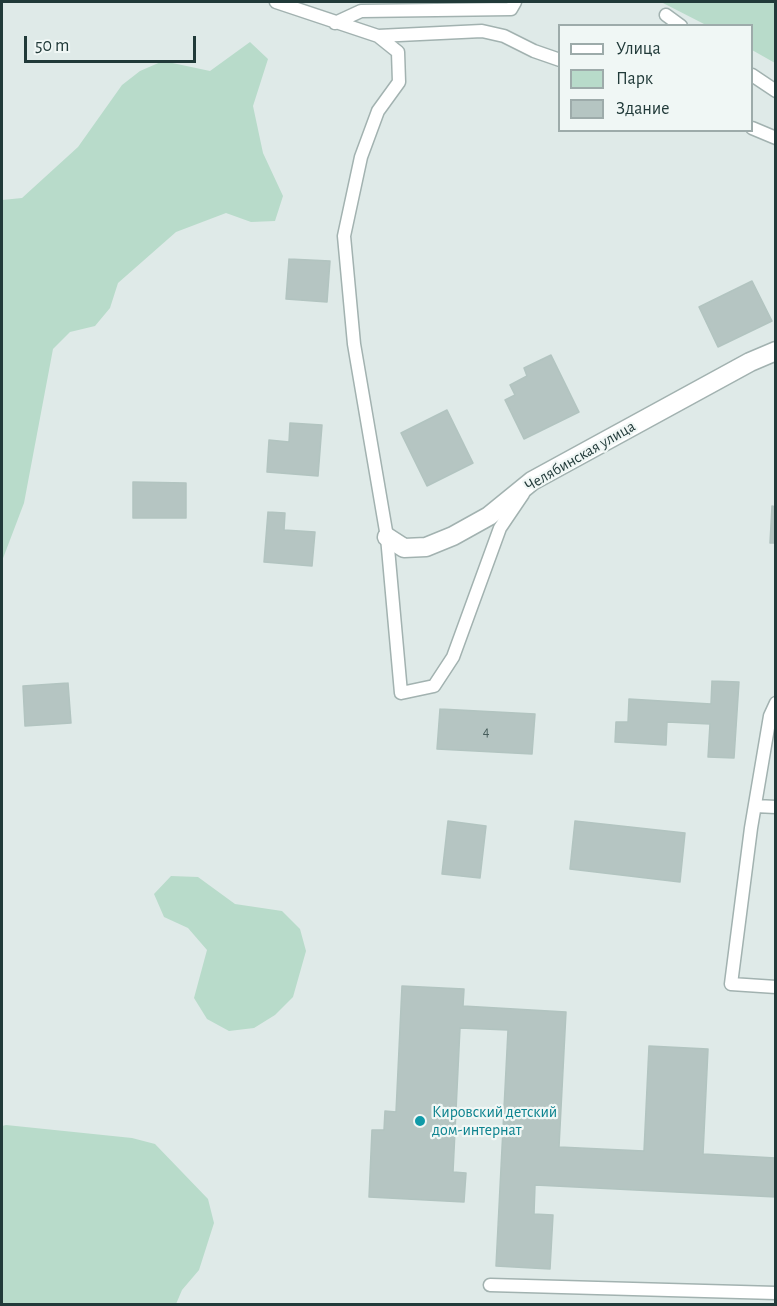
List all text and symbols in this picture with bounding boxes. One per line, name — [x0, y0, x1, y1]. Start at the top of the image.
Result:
scale bar — [27, 24, 200, 62]
legend — [558, 24, 753, 132]
text: 50 m — [35, 37, 69, 55]
text: Улица — [616, 40, 661, 58]
text: Парк — [616, 70, 653, 88]
text: Здание — [616, 100, 670, 118]
street label: Челябинская улица — [521, 417, 639, 495]
house number: 4 — [483, 724, 489, 740]
place label: Кировский детский дом-интернат — [432, 1102, 557, 1140]
marker: Кировский детский дом-интернат — [413, 1114, 427, 1128]

